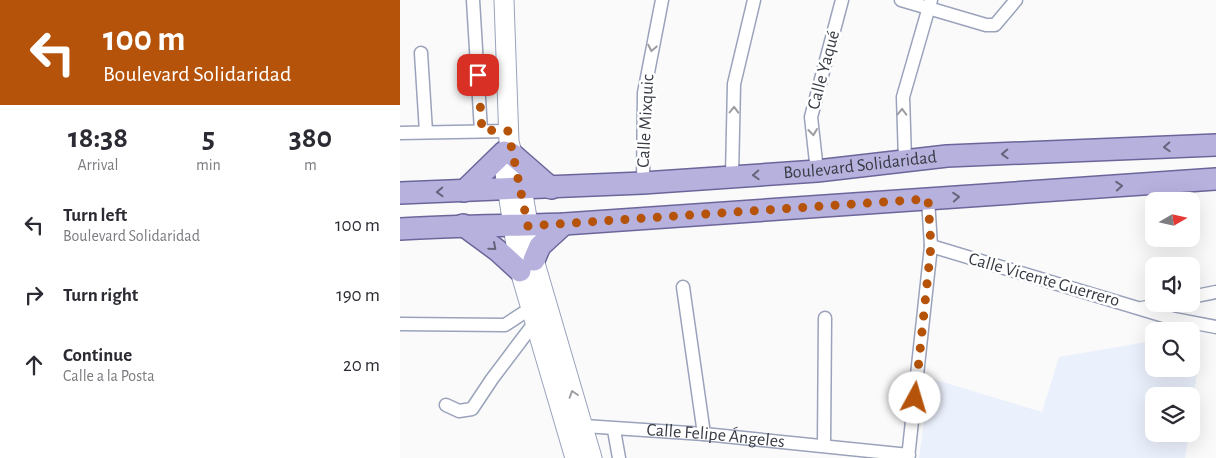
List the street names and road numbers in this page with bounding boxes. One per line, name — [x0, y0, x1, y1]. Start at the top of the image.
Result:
street label: Calle Yaqué — [805, 28, 843, 112]
street label: Calle Mixquic — [635, 74, 657, 168]
street label: Boulevard Solidaridad — [783, 148, 938, 182]
street label: Calle Vicente Guerrero — [967, 250, 1122, 310]
street label: Calle Felipe Ángeles — [646, 421, 786, 451]

